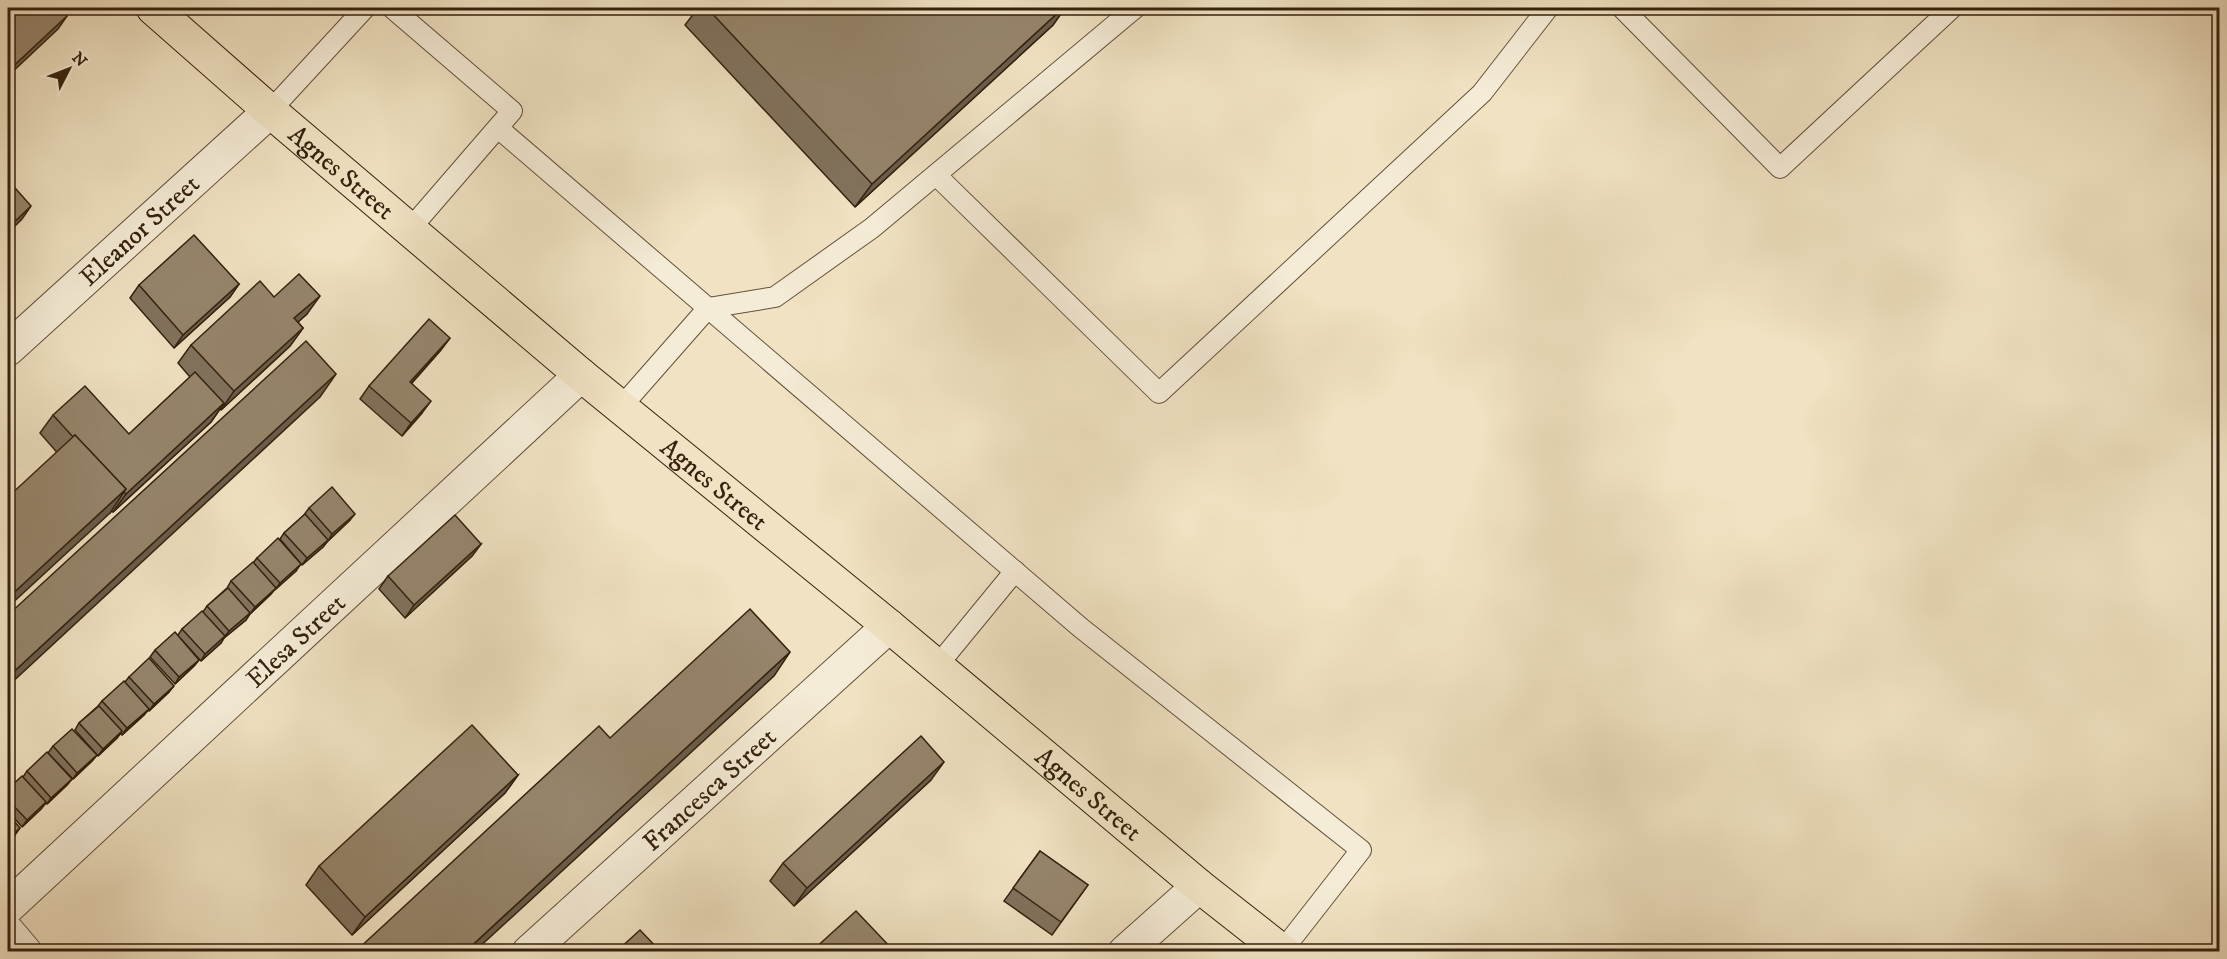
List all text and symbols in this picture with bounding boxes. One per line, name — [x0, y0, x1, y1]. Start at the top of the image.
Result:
north arrow — [39, 39, 99, 99]
text: N — [68, 48, 91, 71]
street label: Agnes Street — [281, 119, 401, 227]
street label: Eleanor Street — [73, 168, 207, 294]
street label: Agnes Street — [653, 431, 774, 539]
street label: Elesa Street — [240, 587, 353, 696]
street label: Francesca Street — [636, 721, 784, 859]
street label: Agnes Street — [1028, 741, 1148, 849]

